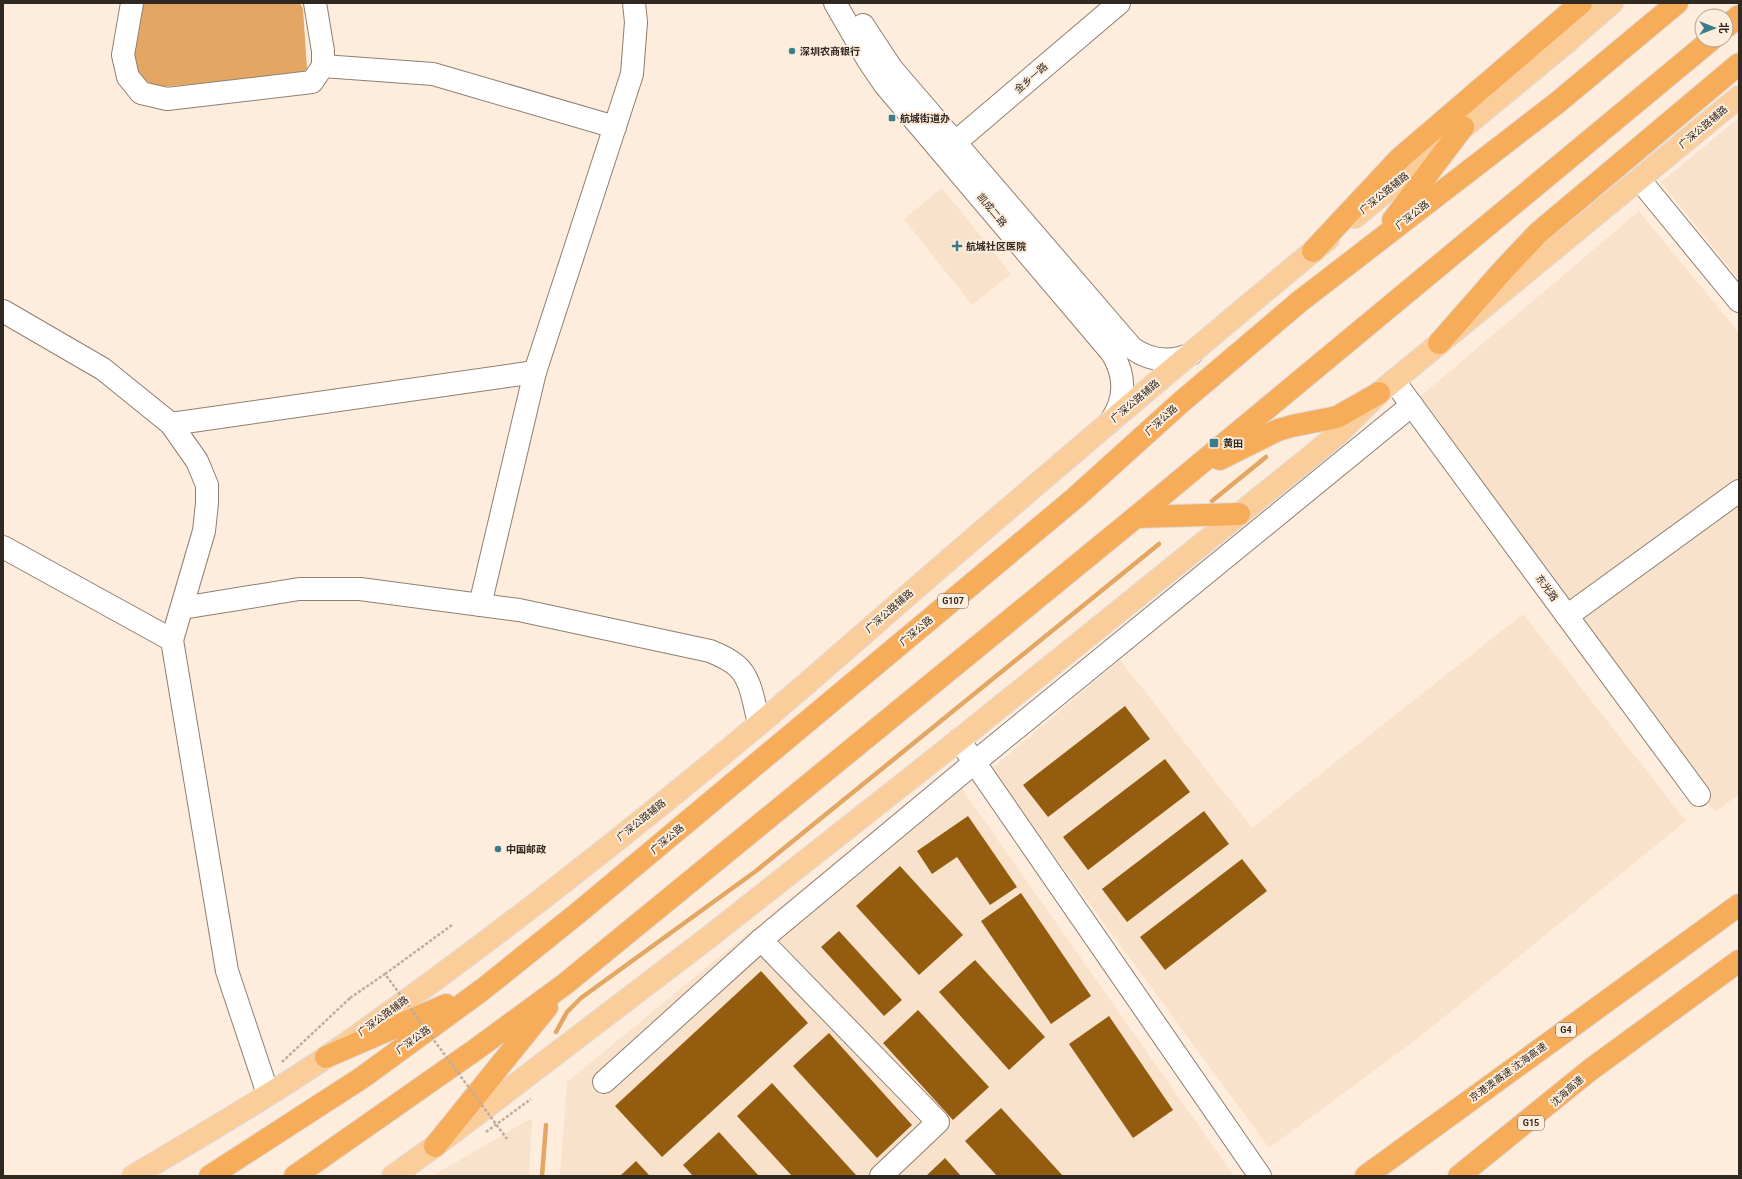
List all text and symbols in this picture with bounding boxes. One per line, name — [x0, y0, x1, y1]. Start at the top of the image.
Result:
north arrow — [1694, 8, 1734, 48]
text: 北 — [1717, 23, 1730, 34]
marker: 深圳农商银行 — [787, 46, 797, 56]
place label: 深圳农商银行 — [800, 46, 860, 57]
street label: 金乡一路 — [1012, 61, 1050, 95]
street label: 广深公路辅路 — [1676, 104, 1730, 150]
place label: 航城街道办 — [900, 112, 950, 124]
marker: 航城街道办 — [887, 113, 897, 123]
street label: 广深公路辅路 — [1357, 169, 1411, 217]
street label: 凯成二路 — [975, 191, 1009, 229]
street label: 广深公路 — [1393, 198, 1431, 232]
marker: 航城社区医院 — [951, 240, 963, 252]
place label: 航城社区医院 — [966, 240, 1026, 252]
street label: 广深公路辅路 — [1108, 377, 1162, 425]
street label: 广深公路 — [1142, 402, 1180, 438]
marker: 黄田 — [1208, 437, 1220, 449]
place label: 黄田 — [1223, 438, 1243, 449]
street label: 东光路 — [1534, 573, 1560, 603]
street label: 广深公路辅路 — [862, 587, 916, 635]
road number: G107 — [938, 594, 968, 608]
street label: 广深公路 — [897, 614, 935, 648]
street label: 广深公路辅路 — [614, 796, 668, 844]
street label: 广深公路 — [648, 822, 686, 856]
marker: 中国邮政 — [493, 844, 503, 854]
place label: 中国邮政 — [506, 844, 546, 855]
street label: 广深公路辅路 — [355, 994, 411, 1038]
road number: G4 — [1556, 1023, 1576, 1037]
street label: 广深公路 — [394, 1024, 432, 1056]
street label: 京港澳高速 沈海高速 — [1467, 1040, 1549, 1104]
street label: 沈海高速 — [1548, 1074, 1586, 1108]
road number: G15 — [1518, 1116, 1544, 1130]

